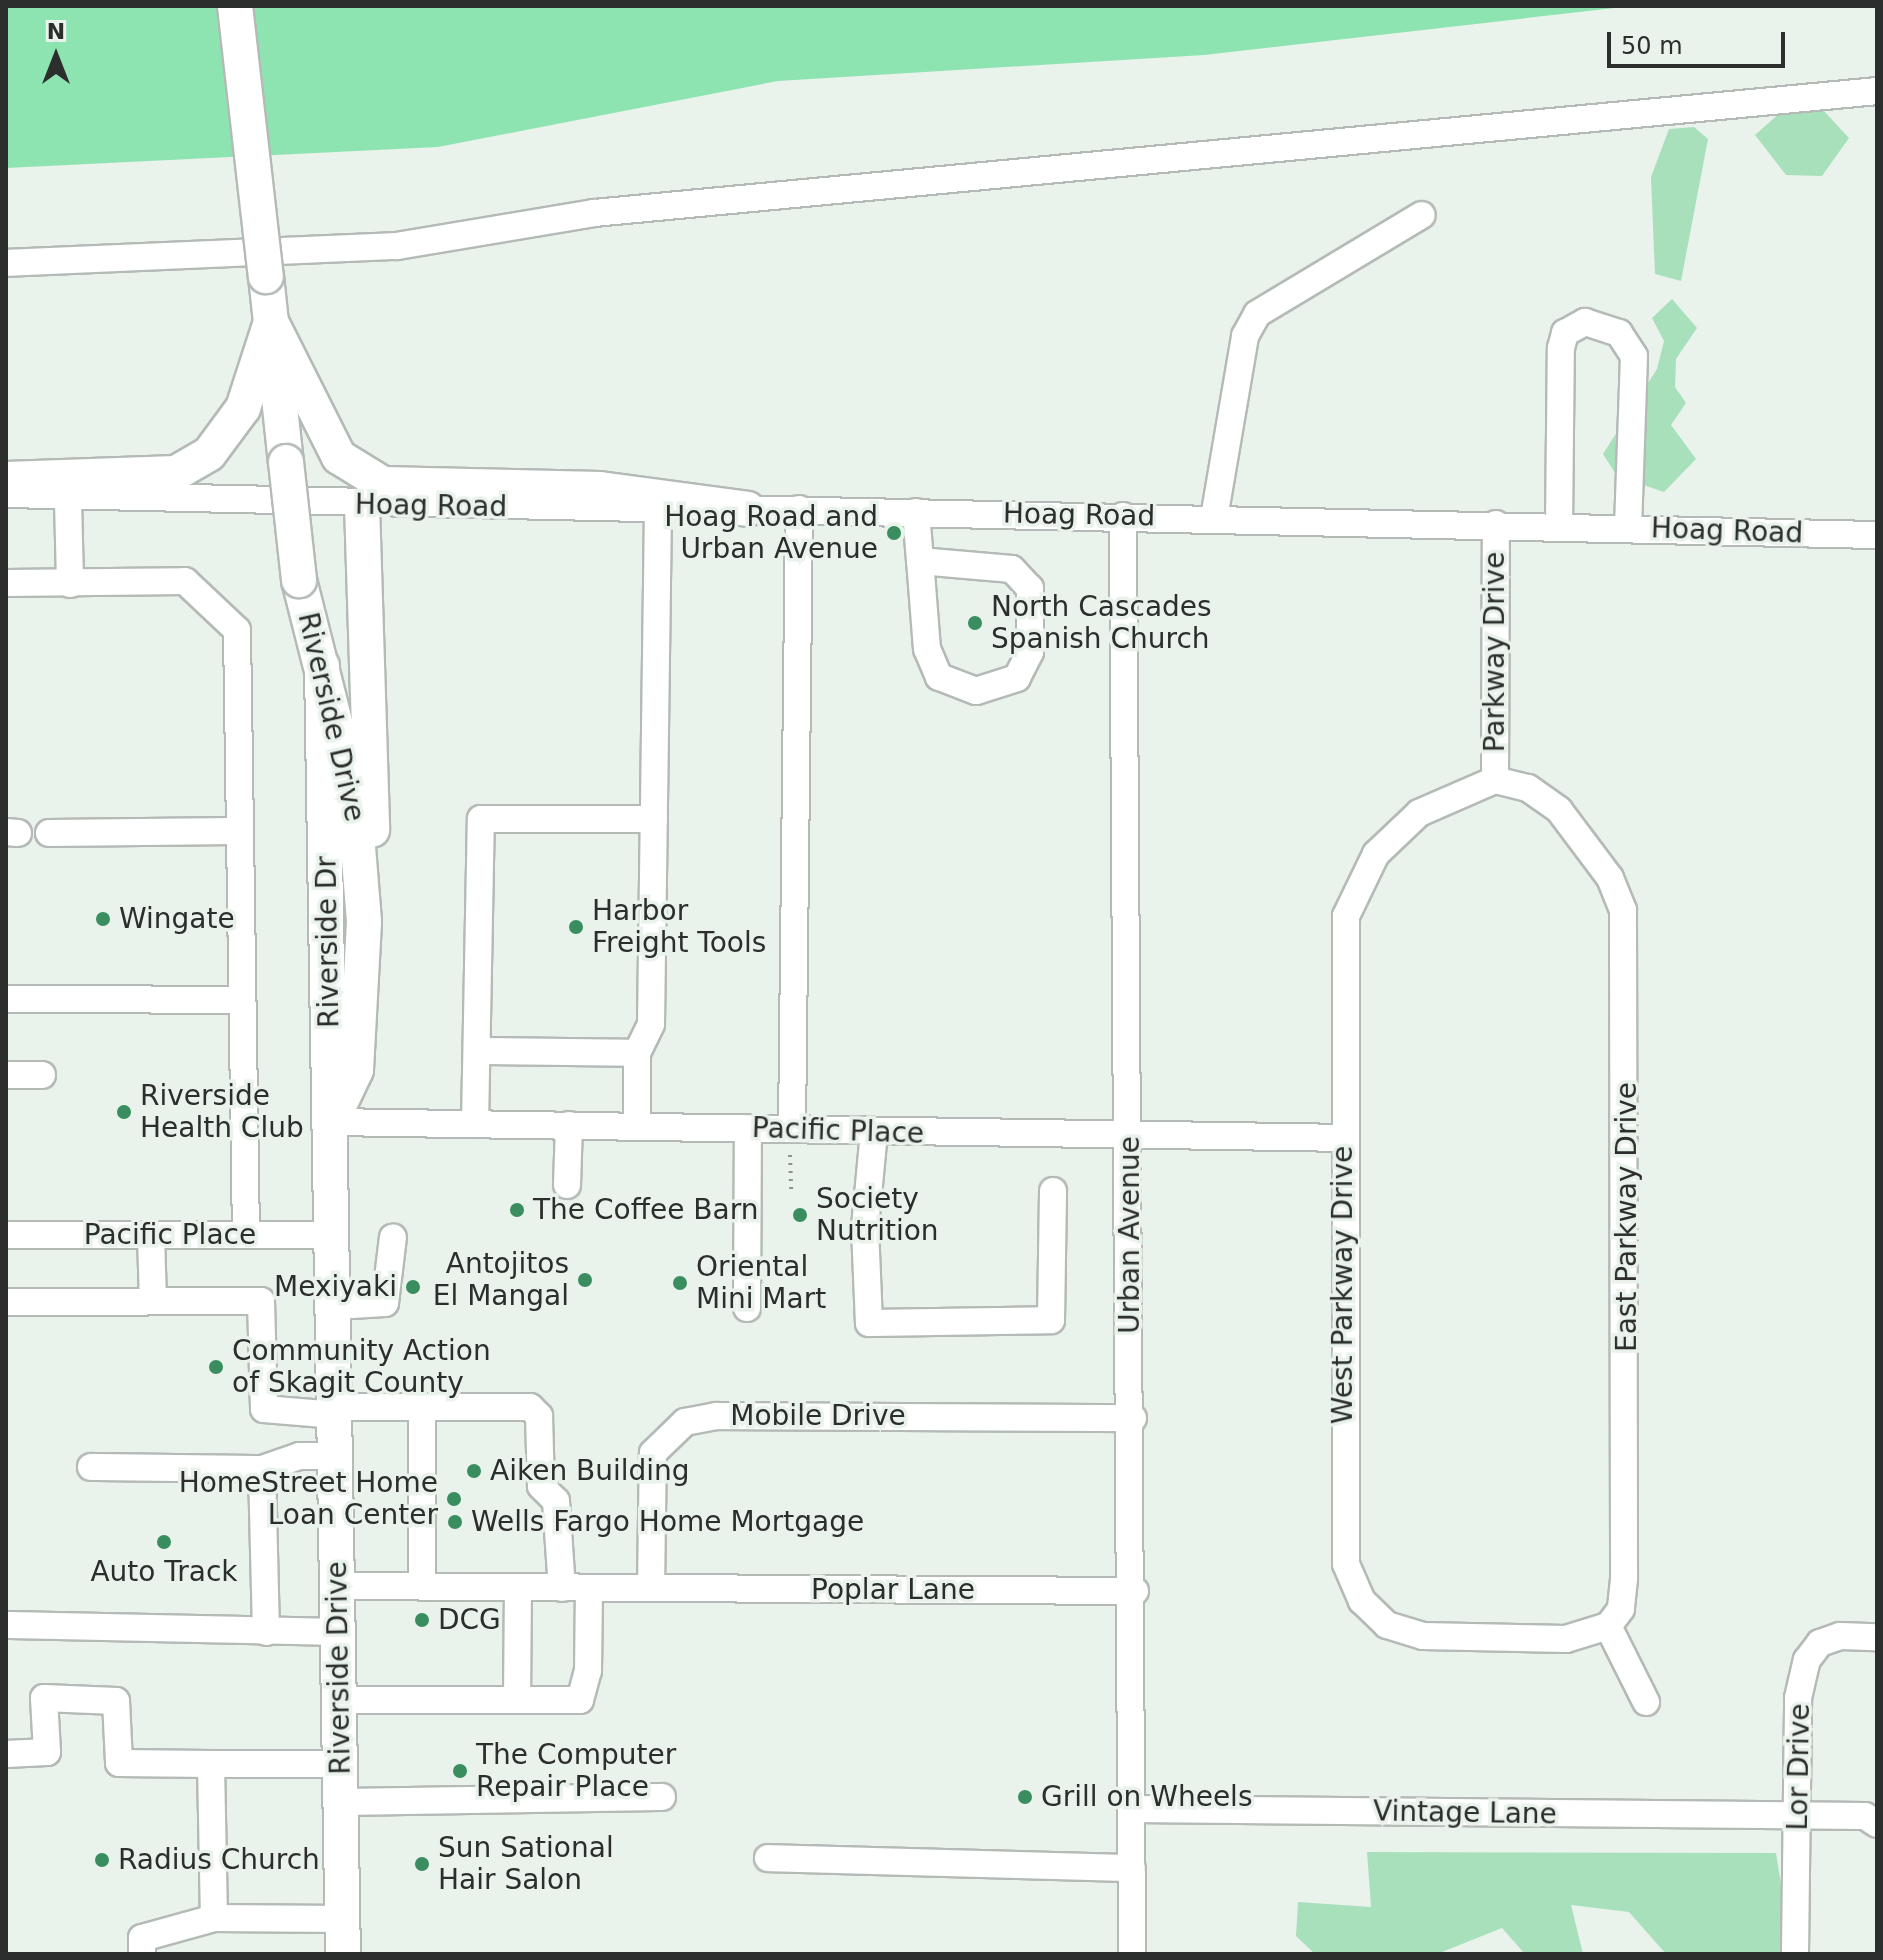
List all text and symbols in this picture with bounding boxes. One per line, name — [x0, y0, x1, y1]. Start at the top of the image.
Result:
north arrow — [16, 16, 96, 96]
scale bar — [1611, 16, 1789, 66]
text: N — [47, 19, 65, 44]
text: 50 m — [1621, 32, 1683, 60]
street label: Hoag Road — [355, 488, 507, 524]
street label: Hoag Road — [1003, 497, 1155, 533]
place label: Hoag Road and Urban Avenue — [664, 500, 878, 566]
street label: Hoag Road — [1650, 512, 1804, 550]
marker: Hoag Road and Urban Avenue — [885, 524, 903, 542]
street label: Parkway Drive — [1478, 552, 1512, 752]
place label: North Cascades Spanish Church — [991, 590, 1212, 656]
street label: Riverside Drive — [291, 609, 371, 825]
marker: North Cascades Spanish Church — [966, 614, 984, 632]
street label: Riverside Dr — [310, 856, 346, 1028]
place label: Harbor Freight Tools — [592, 894, 766, 960]
place label: Wingate — [119, 902, 235, 936]
marker: Wingate — [94, 910, 112, 928]
marker: Harbor Freight Tools — [567, 918, 585, 936]
place label: Riverside Health Club — [140, 1079, 304, 1145]
street label: East Parkway Drive — [1610, 1082, 1644, 1352]
marker: Riverside Health Club — [115, 1103, 133, 1121]
street label: Pacific Place — [751, 1111, 925, 1151]
street label: Urban Avenue — [1113, 1136, 1147, 1334]
street label: West Parkway Drive — [1326, 1146, 1360, 1424]
place label: Society Nutrition — [816, 1182, 939, 1248]
place label: The Coffee Barn — [533, 1193, 758, 1227]
marker: The Coffee Barn — [508, 1201, 526, 1219]
marker: Society Nutrition — [791, 1206, 809, 1224]
street label: Pacific Place — [84, 1218, 256, 1252]
place label: Antojitos El Mangal — [433, 1247, 569, 1313]
place label: Oriental Mini Mart — [696, 1250, 826, 1316]
place label: Mexiyaki — [274, 1270, 397, 1304]
marker: Antojitos El Mangal — [576, 1271, 594, 1289]
marker: Oriental Mini Mart — [671, 1274, 689, 1292]
marker: Mexiyaki — [404, 1278, 422, 1296]
place label: Community Action of Skagit County — [232, 1334, 491, 1400]
marker: Community Action of Skagit County — [207, 1358, 225, 1376]
street label: Mobile Drive — [730, 1399, 906, 1433]
place label: Aiken Building — [490, 1454, 690, 1488]
marker: Aiken Building — [465, 1462, 483, 1480]
place label: HomeStreet Home Loan Center — [179, 1466, 438, 1532]
marker: HomeStreet Home Loan Center — [445, 1490, 463, 1508]
place label: Wells Fargo Home Mortgage — [471, 1505, 864, 1539]
marker: Wells Fargo Home Mortgage — [446, 1513, 464, 1531]
marker: Auto Track — [155, 1533, 173, 1551]
place label: Auto Track — [90, 1555, 238, 1589]
street label: Riverside Drive — [320, 1561, 358, 1775]
street label: Poplar Lane — [811, 1573, 975, 1607]
place label: DCG — [438, 1603, 501, 1637]
marker: DCG — [413, 1611, 431, 1629]
street label: Lor Drive — [1781, 1703, 1817, 1831]
place label: The Computer Repair Place — [476, 1738, 676, 1804]
marker: The Computer Repair Place — [451, 1762, 469, 1780]
place label: Grill on Wheels — [1041, 1780, 1252, 1814]
marker: Grill on Wheels — [1016, 1788, 1034, 1806]
street label: Vintage Lane — [1373, 1795, 1557, 1831]
place label: Sun Sational Hair Salon — [438, 1831, 614, 1897]
place label: Radius Church — [118, 1843, 320, 1877]
marker: Radius Church — [93, 1851, 111, 1869]
marker: Sun Sational Hair Salon — [413, 1855, 431, 1873]

